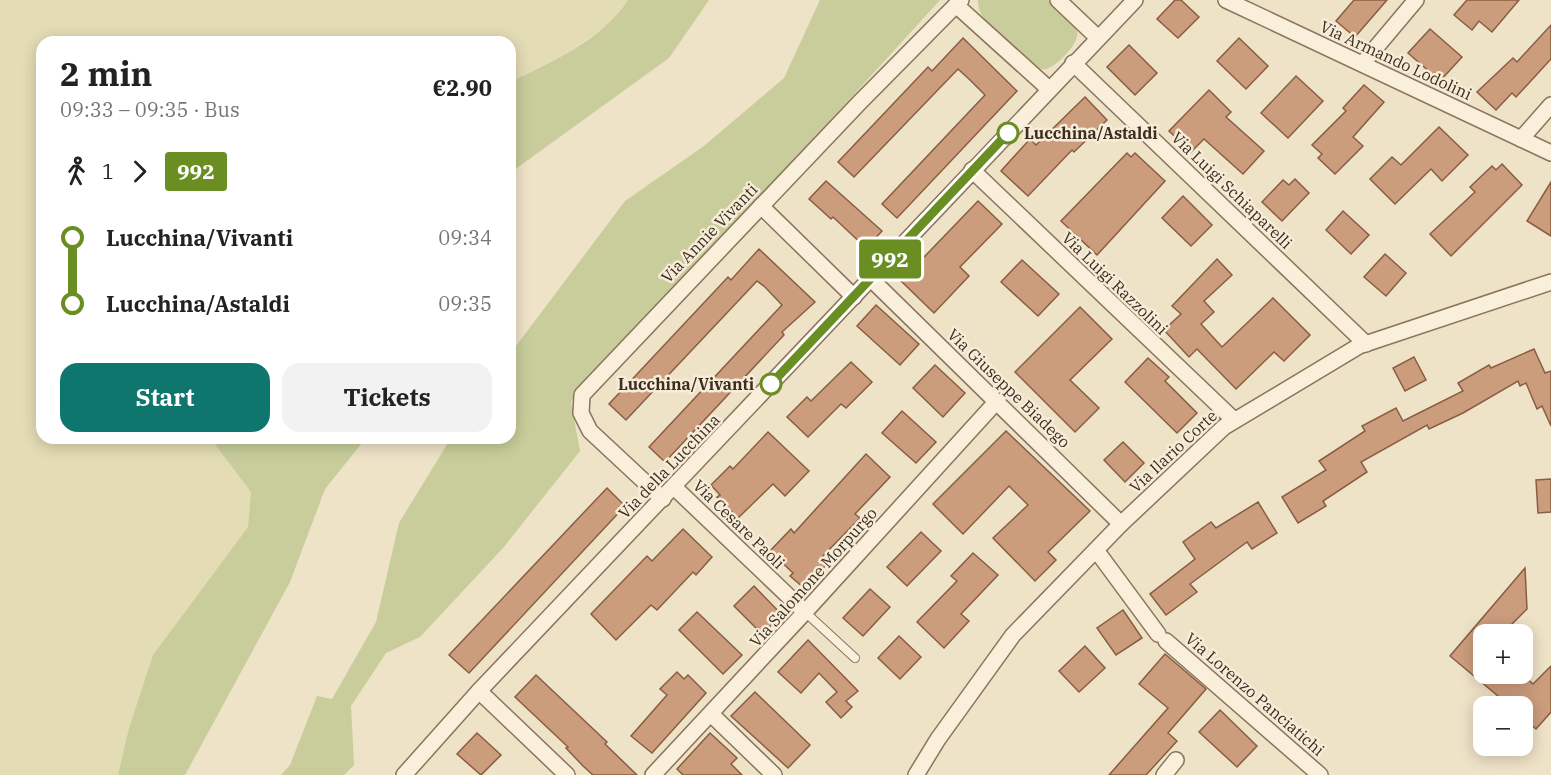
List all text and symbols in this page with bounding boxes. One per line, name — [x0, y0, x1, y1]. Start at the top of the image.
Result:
street label: Via Armando Lodolini — [1317, 16, 1475, 104]
text: 2 min — [60, 52, 152, 95]
text: €2.90 — [433, 73, 492, 102]
text: 09:33 – 09:35 · Bus — [60, 96, 240, 123]
marker: Lucchina/Astaldi — [997, 122, 1019, 144]
place label: Lucchina/Astaldi — [1024, 123, 1158, 143]
street label: Via Luigi Schiaparelli — [1168, 127, 1296, 253]
icon: walk — [60, 155, 93, 188]
icon: forward — [123, 155, 156, 188]
text: 992 — [177, 157, 215, 185]
text: 1 — [102, 158, 114, 185]
street label: Via Annie Vivanti — [657, 179, 761, 287]
text: Lucchina/Vivanti — [106, 223, 293, 252]
text: 09:34 — [438, 224, 492, 251]
street label: Via Luigi Razzolini — [1058, 227, 1172, 339]
line badge: 992 — [856, 240, 924, 278]
text: 992 — [871, 245, 909, 273]
text: Lucchina/Astaldi — [106, 289, 290, 318]
text: 09:35 — [438, 290, 492, 317]
street label: Via Giuseppe Biadego — [943, 324, 1075, 452]
button: Start — [60, 363, 270, 432]
button: Tickets — [282, 363, 492, 432]
marker: Lucchina/Vivanti — [760, 373, 782, 395]
place label: Lucchina/Vivanti — [618, 374, 754, 394]
street label: Via Ilario Corte — [1125, 405, 1221, 497]
street label: Via della Lucchina — [614, 409, 724, 522]
street label: Via Cesare Paoli — [689, 475, 789, 573]
street label: Via Salomone Morpurgo — [745, 503, 881, 651]
map controls — [1473, 624, 1533, 756]
button: + — [1473, 624, 1533, 684]
street label: Via Lorenzo Panciatichi — [1181, 628, 1329, 760]
button: − — [1473, 696, 1533, 756]

